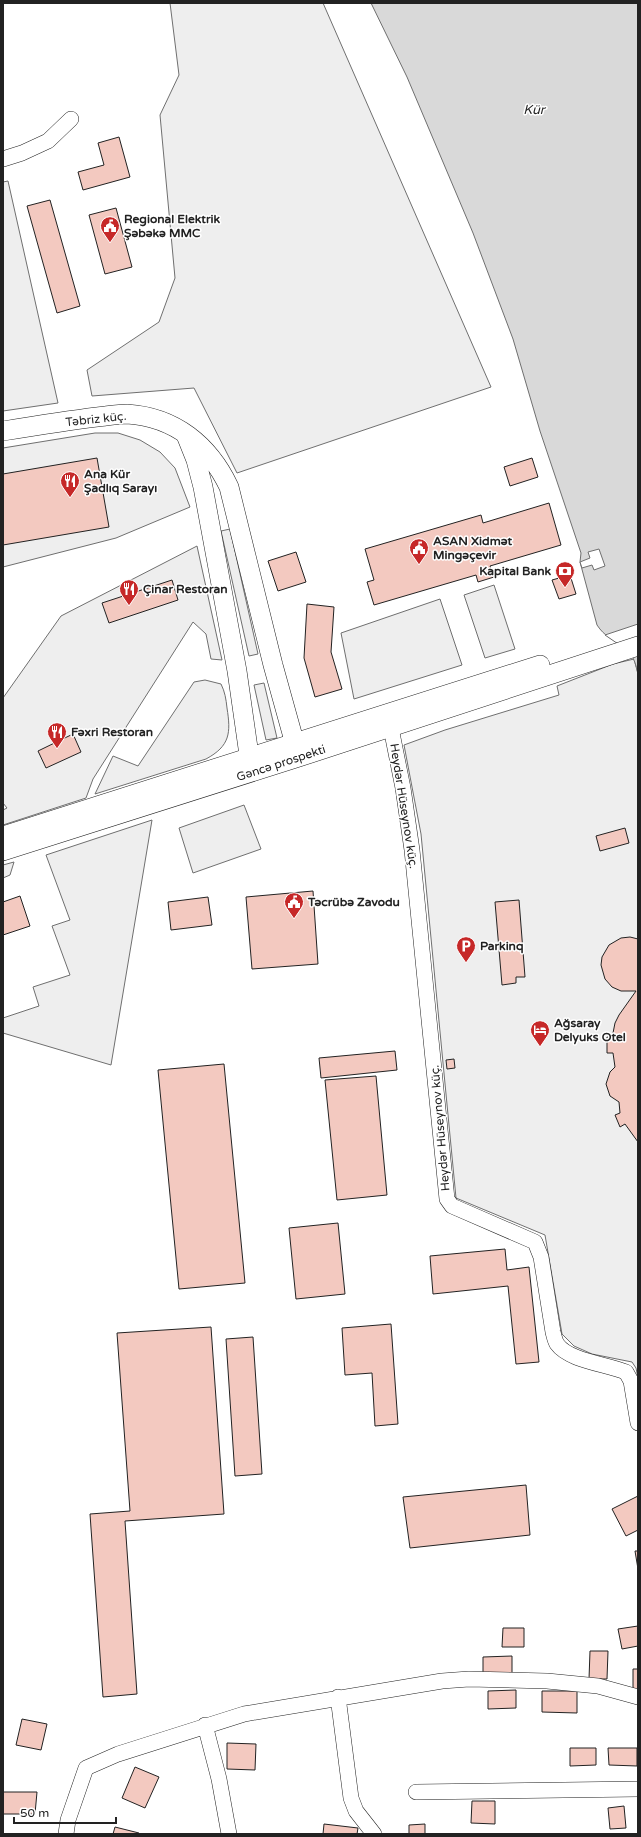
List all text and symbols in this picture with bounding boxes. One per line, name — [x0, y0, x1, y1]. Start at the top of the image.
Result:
water label: Kür — [523, 102, 547, 118]
place label: Regional Elektrik Şəbəkə MMC — [124, 212, 220, 241]
public building icon: Regional Elektrik Şəbəkə MMC — [99, 215, 121, 243]
street label: Təbriz küç. — [65, 409, 127, 429]
place label: Ana Kür Şadlıq Sarayı — [84, 467, 157, 496]
restaurant icon: Ana Kür Şadlıq Sarayı — [59, 470, 81, 498]
place label: ASAN Xidmət Mingəçevir — [433, 534, 512, 563]
public building icon: ASAN Xidmət Mingəçevir — [408, 537, 430, 565]
bank icon: Kapital Bank — [554, 560, 576, 588]
place label: Kapital Bank — [479, 564, 551, 579]
restaurant icon: Çinar Restoran — [118, 578, 140, 606]
place label: Çinar Restoran — [143, 582, 228, 597]
restaurant icon: Fəxri Restoran — [46, 721, 68, 749]
place label: Fəxri Restoran — [71, 725, 153, 739]
street label: Gəncə prospekti — [235, 742, 327, 784]
street label: Heydər Hüseynov küç. — [387, 742, 421, 870]
public building icon: Təcrübə Zavodu — [283, 891, 305, 919]
place label: Təcrübə Zavodu — [307, 895, 400, 909]
parking icon: Parkinq — [455, 935, 477, 963]
place label: Parkinq — [480, 939, 524, 954]
place label: Ağsaray Delyuks Otel — [554, 1016, 626, 1045]
hotel icon: Ağsaray Delyuks Otel — [529, 1019, 551, 1047]
street label: Heydər Hüseynov küç. — [428, 1064, 452, 1192]
scale bar — [14, 1799, 116, 1825]
text: 50 m — [20, 1806, 49, 1820]

